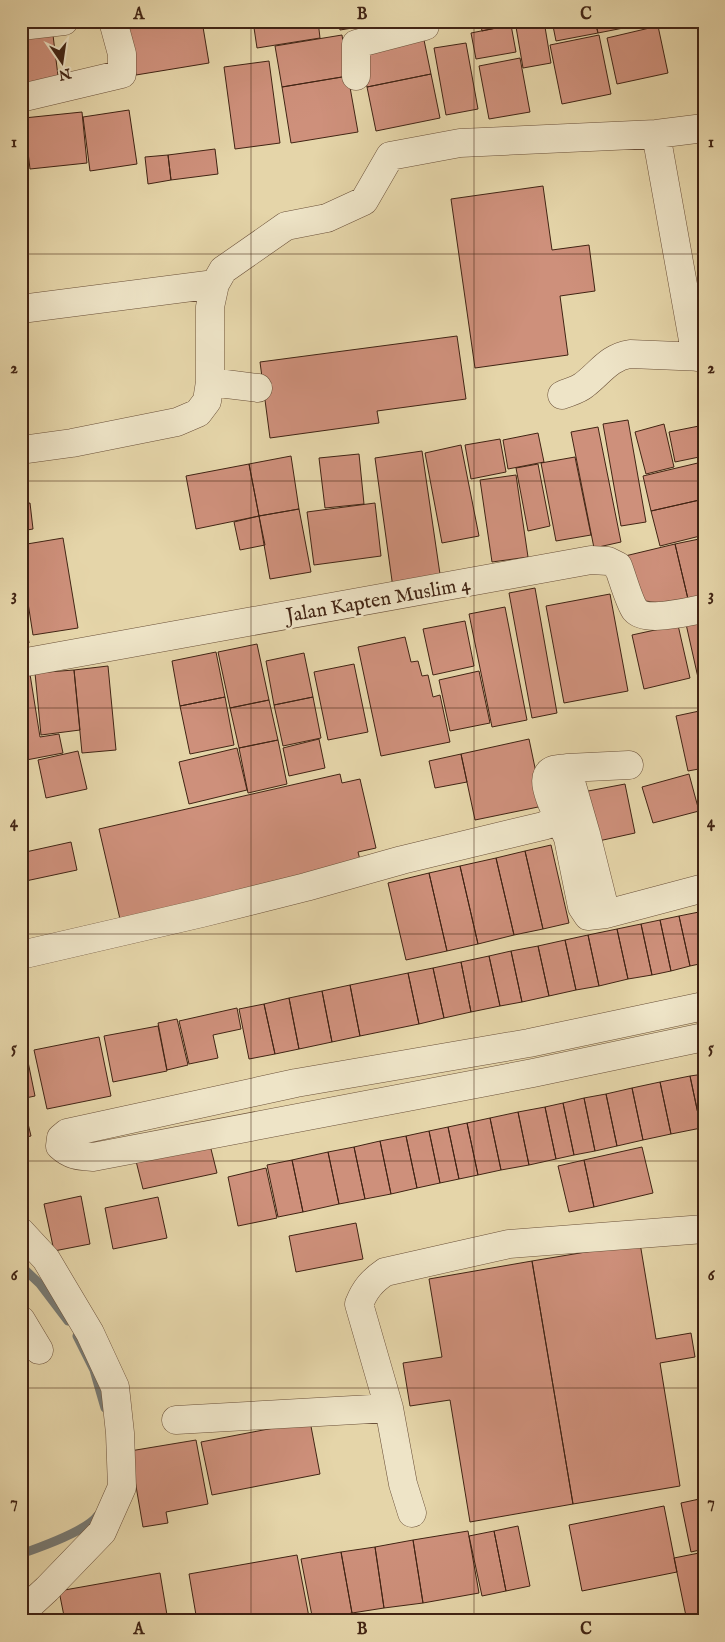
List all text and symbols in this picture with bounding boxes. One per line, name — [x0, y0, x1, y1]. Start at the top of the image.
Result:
text: A — [133, 5, 146, 25]
text: B — [357, 5, 368, 25]
text: C — [580, 5, 592, 25]
north arrow — [38, 38, 88, 88]
text: N — [57, 63, 74, 84]
text: 1 — [11, 133, 17, 153]
text: 1 — [708, 133, 714, 153]
text: 2 — [10, 359, 18, 379]
text: 2 — [707, 359, 715, 379]
street label: Jalan Kapten Muslim 4 — [282, 572, 473, 629]
text: 3 — [11, 586, 17, 606]
text: 3 — [708, 586, 714, 606]
text: 4 — [10, 813, 19, 833]
text: 4 — [707, 813, 716, 833]
text: 5 — [11, 1039, 17, 1059]
text: 5 — [708, 1039, 714, 1059]
text: 6 — [11, 1266, 19, 1286]
text: 6 — [708, 1266, 716, 1286]
text: 7 — [10, 1493, 18, 1513]
text: 7 — [707, 1493, 715, 1513]
text: A — [133, 1620, 146, 1640]
text: B — [357, 1620, 368, 1640]
text: C — [580, 1620, 592, 1640]

